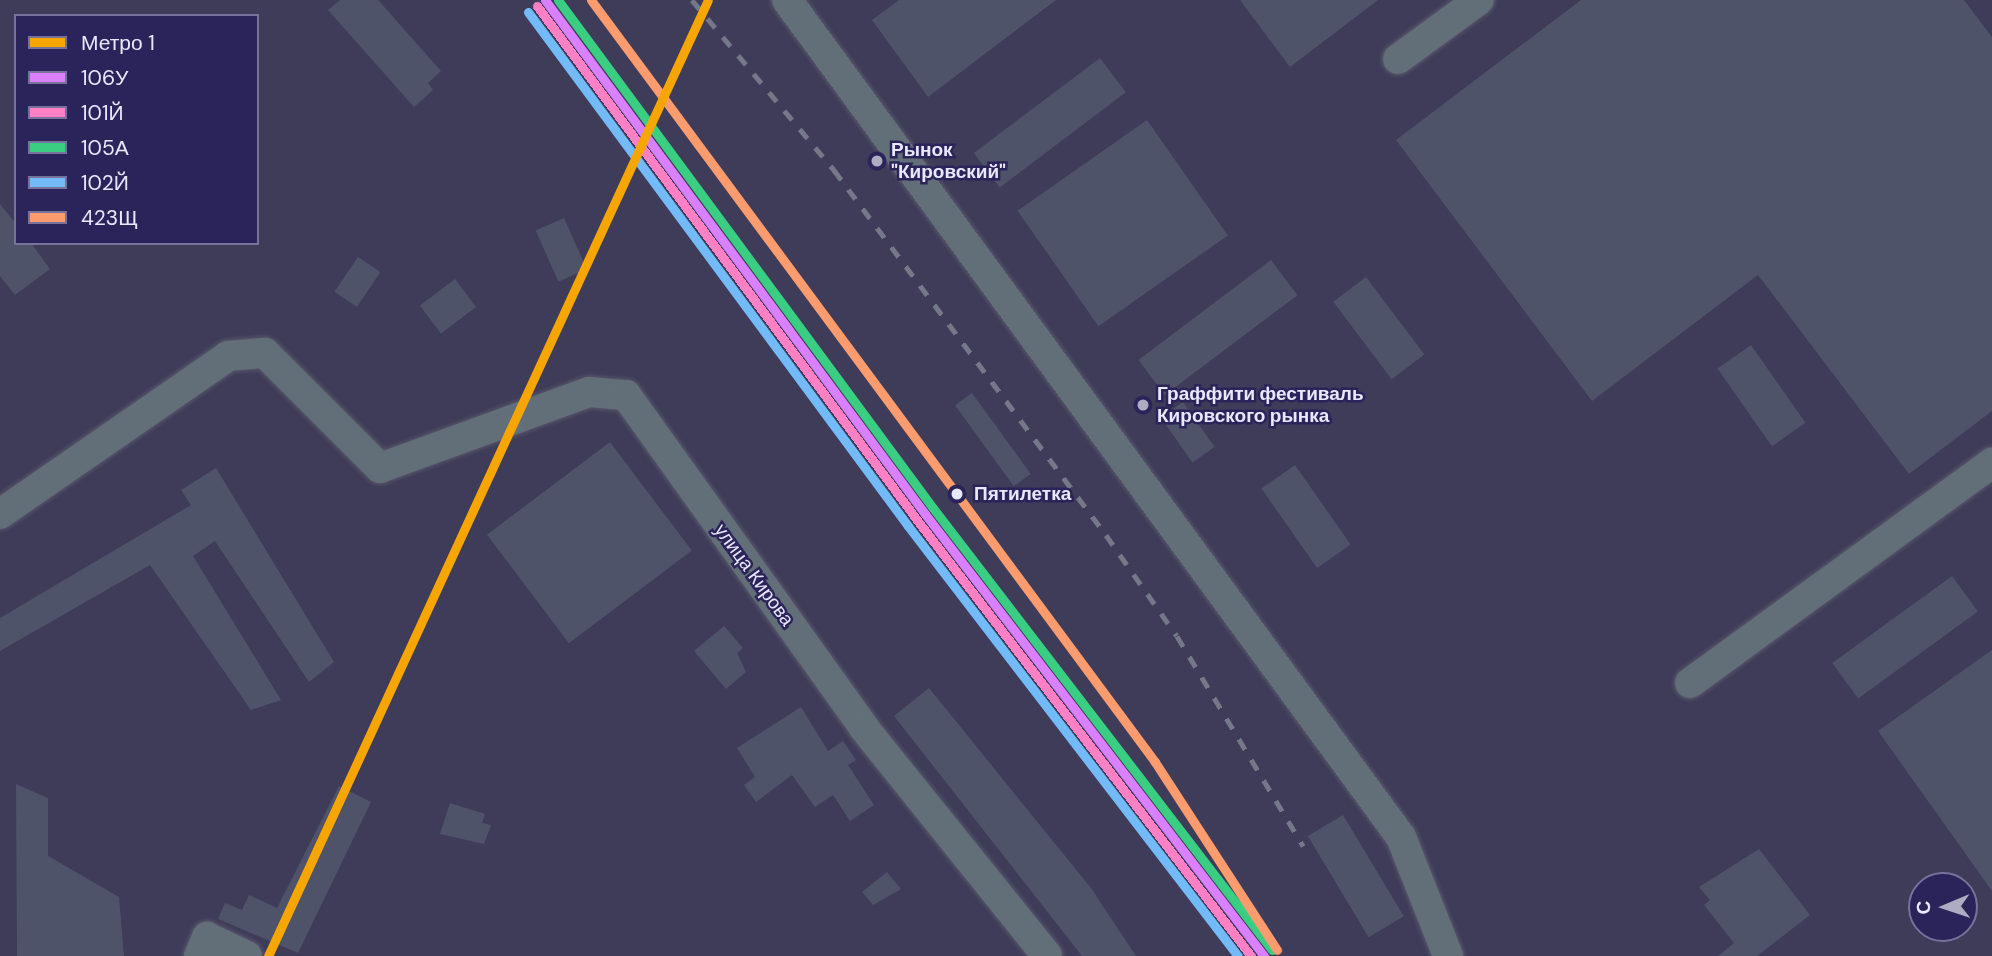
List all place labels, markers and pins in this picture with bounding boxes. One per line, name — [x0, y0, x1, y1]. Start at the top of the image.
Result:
place label: Рынок "Кировский" — [891, 139, 1006, 183]
marker: Рынок "Кировский" — [869, 153, 885, 169]
place label: Граффити фестиваль Кировского рынка — [1157, 383, 1364, 427]
marker: Граффити фестиваль Кировского рынка — [1135, 397, 1151, 413]
marker: Пятилетка — [946, 483, 968, 505]
place label: Пятилетка — [974, 483, 1071, 505]

